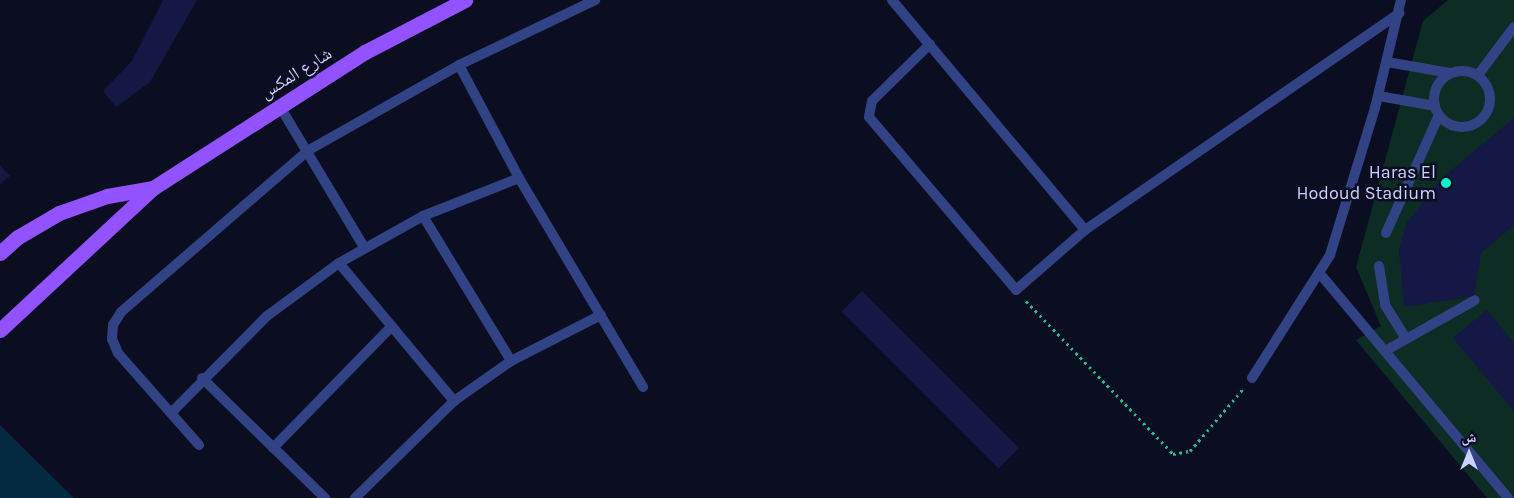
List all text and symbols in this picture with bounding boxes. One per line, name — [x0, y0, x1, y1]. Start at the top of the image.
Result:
street label: شارع المكس — [256, 42, 336, 104]
place label: Haras El Hodoud Stadium — [1296, 162, 1436, 204]
marker: Haras El Hodoud Stadium — [1440, 177, 1452, 189]
north arrow — [1444, 428, 1494, 478]
text: ش — [1462, 429, 1476, 446]

